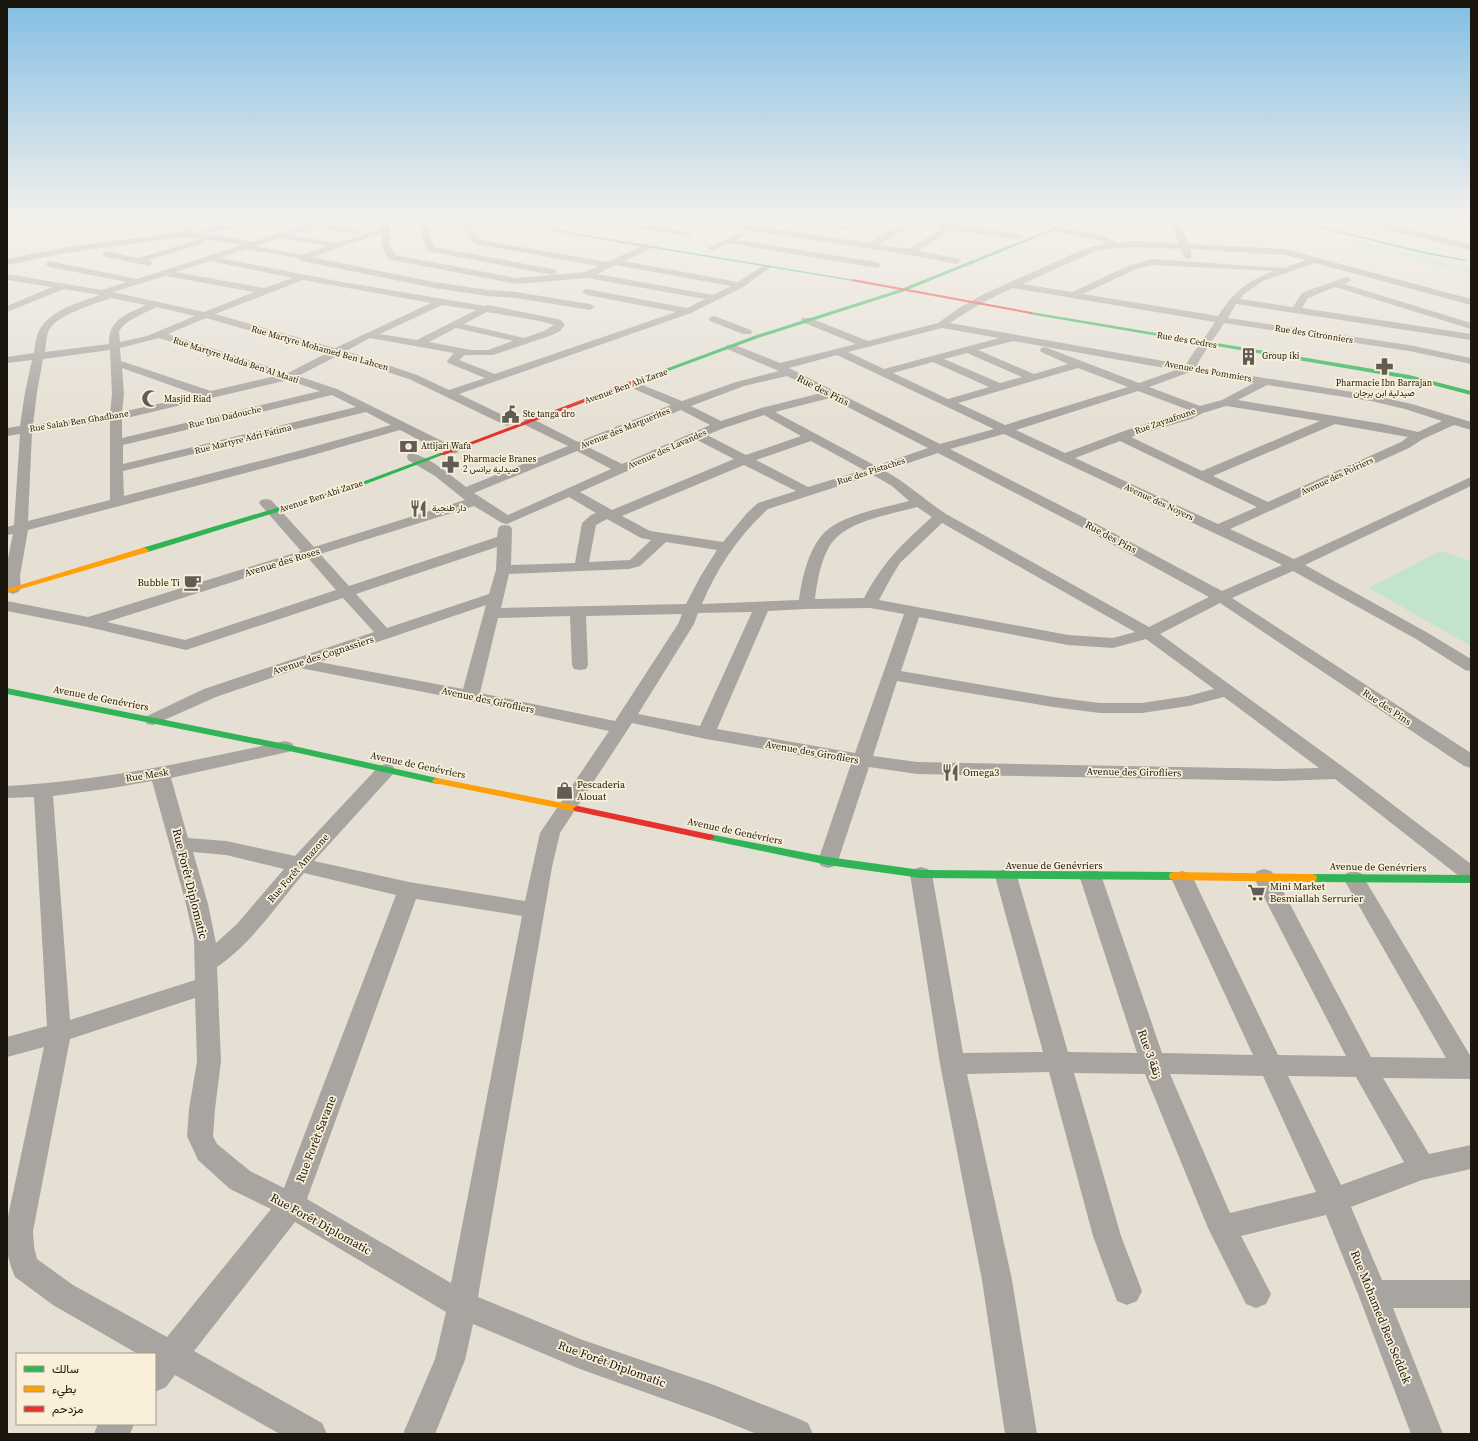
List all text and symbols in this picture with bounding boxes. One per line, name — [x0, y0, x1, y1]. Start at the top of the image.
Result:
street label: Rue des Citronniers — [1274, 322, 1354, 346]
street label: Rue Martyre Mohamed Ben Lahcen — [250, 323, 391, 374]
street label: Rue des Cedres — [1156, 329, 1218, 351]
street label: Rue Martyre Hadda Ben Al Maati — [172, 334, 301, 386]
building icon: Group iki — [1239, 346, 1259, 366]
place label: Group iki — [1262, 350, 1300, 362]
pharmacy icon: Pharmacie Ibn Barrajan صيدلية ابن برجان — [1374, 356, 1394, 376]
street label: Avenue des Pommiers — [1163, 357, 1253, 385]
street label: Avenue Ben Abi Zarae — [583, 365, 670, 407]
street label: Rue des Pins — [795, 371, 851, 409]
place label: Pharmacie Ibn Barrajan صيدلية ابن برجان — [1336, 377, 1433, 399]
mosque icon: Masjid Riad — [141, 389, 161, 409]
place label: Masjid Riad — [164, 393, 211, 405]
street label: Rue Ibn Dadouche — [188, 403, 263, 431]
public building icon: Ste tanga dro — [500, 404, 520, 424]
street label: Avenue des Marguerites — [578, 404, 672, 452]
street label: Rue Zayzafoune — [1133, 405, 1197, 437]
street label: Rue Salah Ben Ghadbane — [29, 407, 130, 435]
place label: Ste tanga dro — [523, 408, 575, 420]
street label: Rue Martyre Adri Fatima — [193, 421, 293, 457]
street label: Avenue des Lavandes — [626, 426, 708, 472]
bank icon: Attijari Wafa — [398, 436, 418, 456]
place label: Attijari Wafa — [421, 440, 472, 452]
place label: Pharmacie Branes 2 صيدلية برانس — [463, 453, 536, 475]
pharmacy icon: Pharmacie Branes 2 صيدلية برانس — [440, 454, 460, 474]
street label: Rue des Pistaches — [835, 454, 907, 488]
street label: Avenue des Poiriers — [1299, 454, 1375, 498]
street label: Avenue Ben Abi Zarae — [277, 477, 365, 515]
street label: Avenue des Noyers — [1122, 481, 1196, 523]
restaurant icon: دار طنجية — [409, 498, 429, 518]
place label: دار طنجية — [432, 502, 467, 514]
street label: Rue des Pins — [1083, 518, 1139, 556]
street label: Avenue des Roses — [243, 544, 321, 580]
cafe icon: Bubble Ti — [183, 572, 203, 592]
place label: Bubble Ti — [138, 576, 180, 589]
street label: Avenue des Cognassiers — [271, 632, 375, 678]
street label: Avenue de Genévriers — [52, 682, 150, 714]
street label: Avenue des Girofliers — [440, 684, 536, 716]
street label: Rue des Pins — [1360, 686, 1414, 728]
street label: Avenue des Girofliers — [764, 737, 860, 767]
street label: Avenue de Genévriers — [369, 749, 467, 781]
restaurant icon: Omega3 — [940, 762, 960, 782]
street label: Rue Mesk — [125, 765, 170, 785]
street label: Avenue des Girofliers — [1087, 765, 1181, 779]
place label: Omega3 — [963, 766, 999, 779]
place label: Pescaderia Alouat — [577, 778, 626, 803]
shop icon: Pescaderia Alouat — [554, 780, 574, 800]
street label: Avenue de Genévriers — [686, 815, 784, 847]
street label: Rue Forêt Diplomatic — [169, 827, 212, 941]
street label: Rue Forêt Amazone — [264, 831, 332, 905]
street label: Avenue de Genévriers — [1005, 859, 1103, 872]
street label: Avenue de Genévriers — [1329, 860, 1427, 874]
place label: Mini Market Besmiallah Serrurier — [1270, 880, 1364, 905]
supermarket icon: Mini Market Besmiallah Serrurier — [1247, 882, 1267, 902]
street label: Rue 3 زنقة — [1134, 1027, 1166, 1081]
street label: Rue Forêt Savane — [292, 1093, 340, 1185]
street label: Rue Forêt Diplomatic — [267, 1189, 375, 1259]
street label: Rue Mohamed Ben Seddek — [1347, 1248, 1415, 1386]
street label: Rue Forêt Diplomatic — [556, 1337, 668, 1391]
legend — [16, 1353, 156, 1425]
text: سالك — [52, 1361, 79, 1377]
text: بطيء — [52, 1381, 76, 1399]
text: مزدحم — [52, 1401, 83, 1417]

